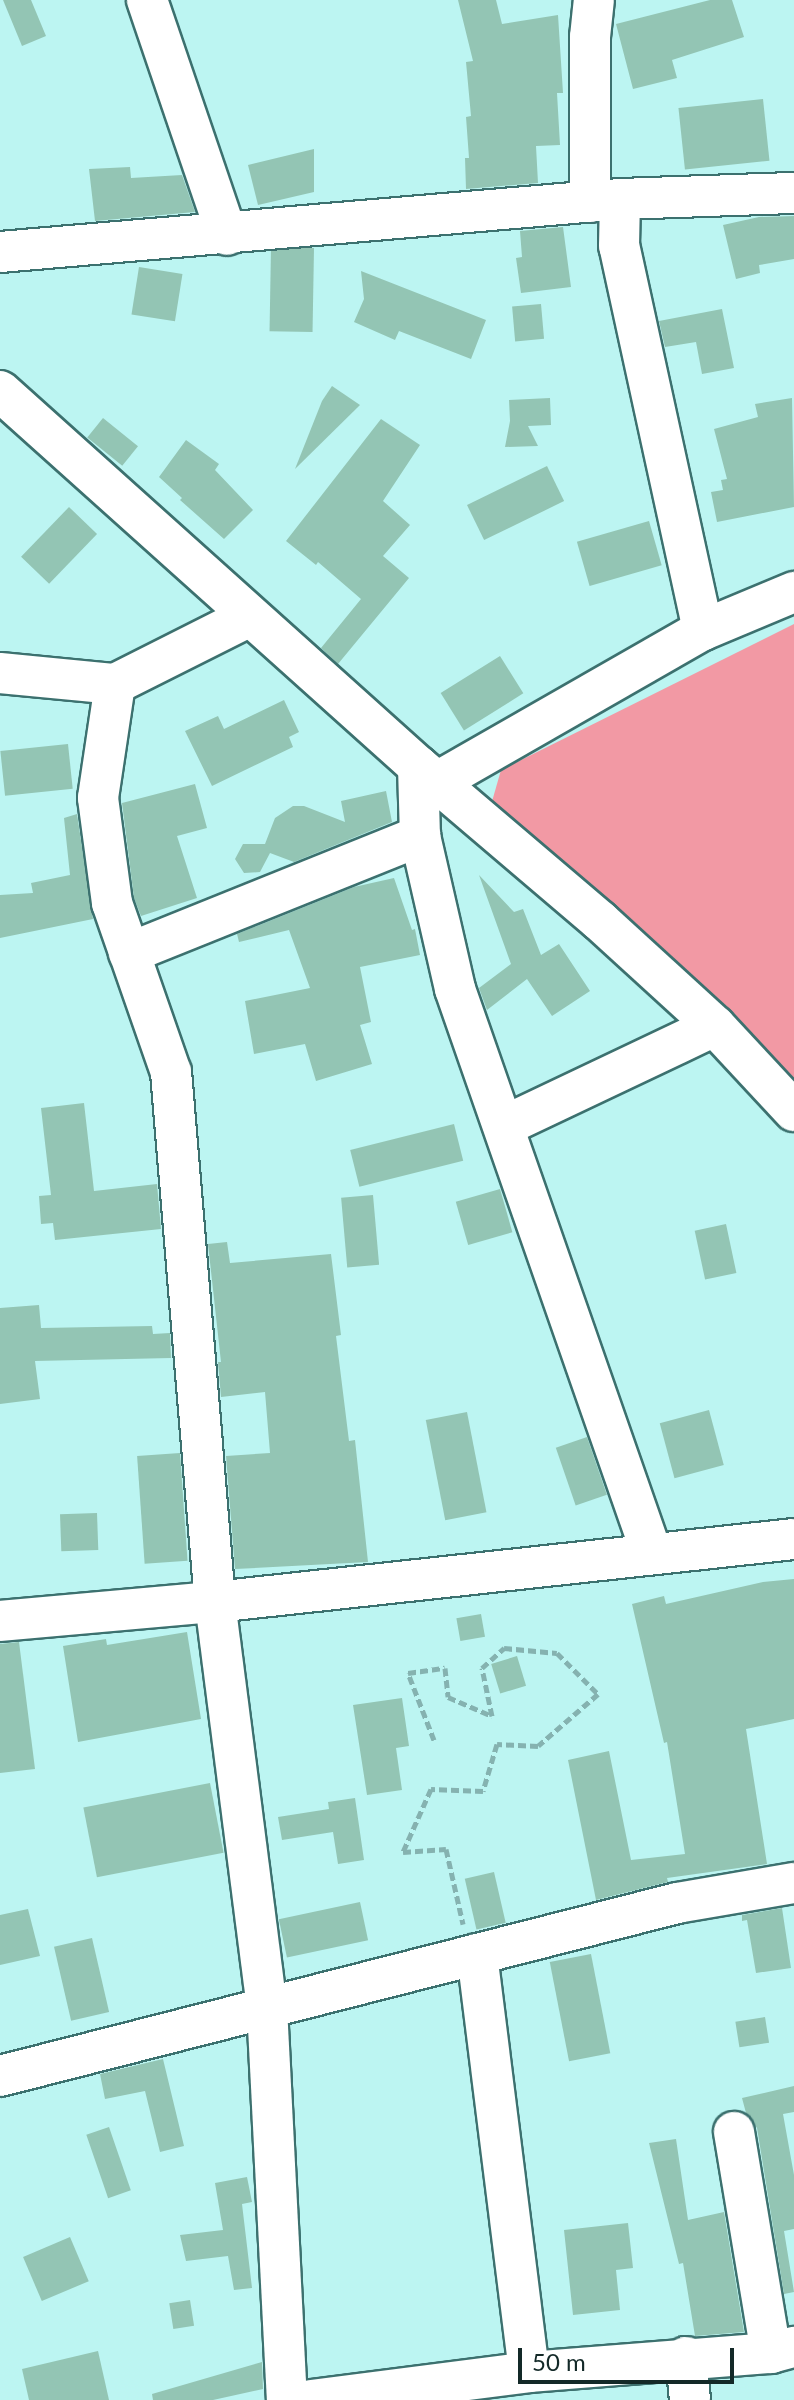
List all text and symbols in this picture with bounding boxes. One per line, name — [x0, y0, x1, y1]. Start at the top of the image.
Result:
scale bar — [522, 2332, 738, 2382]
text: 50 m — [532, 2347, 586, 2376]

